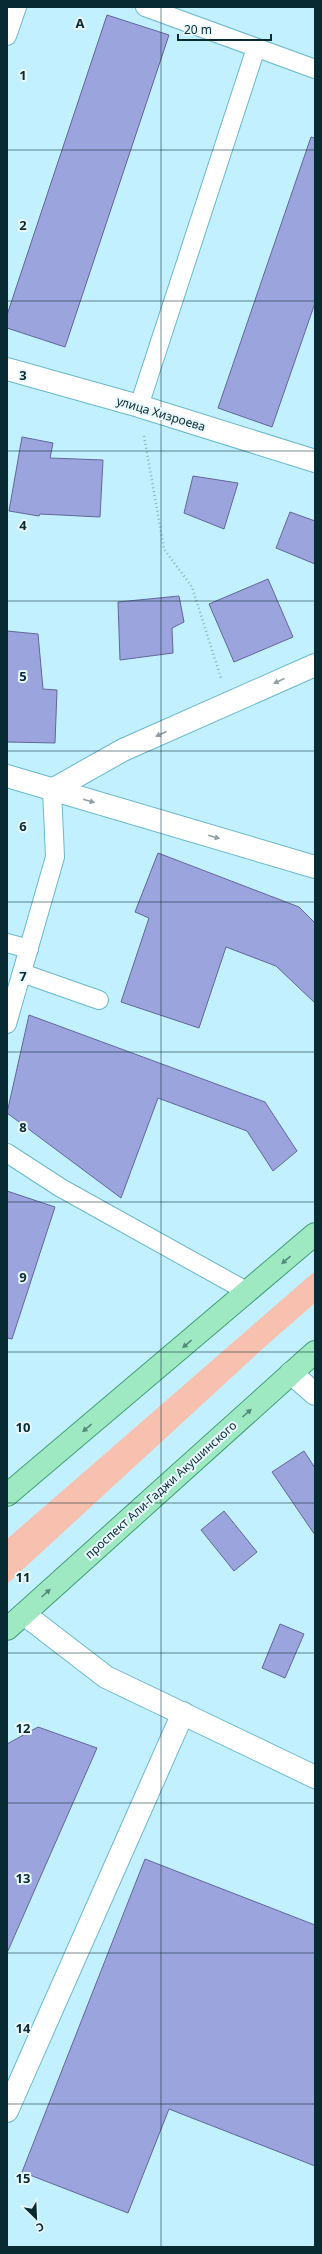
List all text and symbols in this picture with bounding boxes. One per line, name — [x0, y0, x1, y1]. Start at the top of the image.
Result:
text: A — [76, 14, 85, 32]
scale bar — [178, 16, 271, 42]
text: 20 m — [184, 21, 212, 38]
text: 1 — [19, 66, 27, 84]
text: 2 — [19, 216, 27, 234]
text: 3 — [19, 366, 27, 384]
street label: улица Хизроева — [115, 392, 208, 435]
text: 4 — [19, 516, 27, 534]
text: 5 — [19, 667, 27, 685]
one-way arrow — [274, 678, 285, 684]
one-way arrow — [155, 731, 166, 737]
one-way arrow — [83, 798, 95, 804]
text: 6 — [19, 817, 27, 835]
one-way arrow — [208, 834, 220, 840]
text: 7 — [19, 967, 27, 985]
text: 8 — [19, 1118, 27, 1136]
one-way arrow — [280, 1255, 291, 1264]
text: 9 — [19, 1268, 27, 1286]
one-way arrow — [181, 1340, 192, 1349]
one-way arrow — [242, 1408, 252, 1417]
street label: проспект Али-Гаджи Акушинского — [81, 1417, 240, 1563]
text: 10 — [16, 1418, 30, 1436]
one-way arrow — [82, 1423, 93, 1432]
text: 11 — [16, 1568, 30, 1586]
one-way arrow — [41, 1589, 52, 1598]
text: 12 — [16, 1719, 30, 1737]
text: 13 — [16, 1869, 30, 1887]
text: 14 — [16, 2019, 31, 2037]
text: 15 — [16, 2169, 30, 2187]
north arrow — [16, 2198, 56, 2238]
text: С — [34, 2219, 47, 2236]

